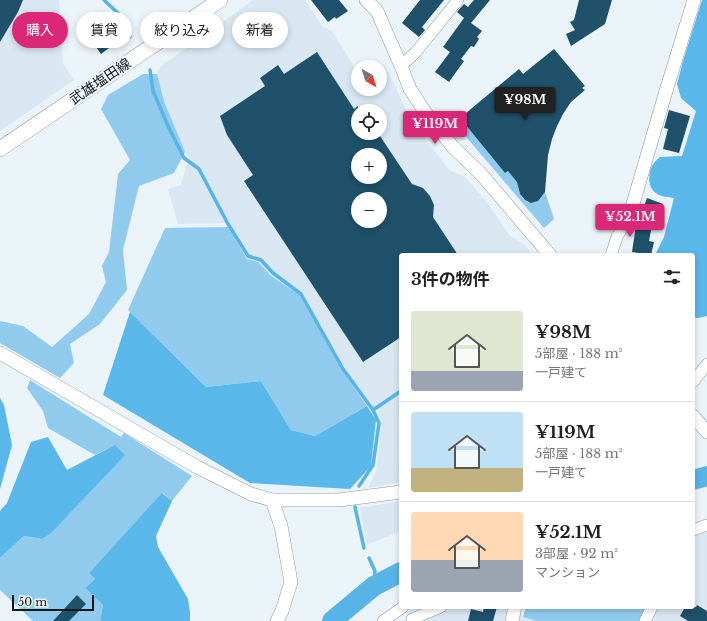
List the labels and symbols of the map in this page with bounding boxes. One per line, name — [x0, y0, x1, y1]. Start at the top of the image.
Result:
street label: 武雄塩田線 — [66, 54, 134, 108]
north arrow — [351, 60, 387, 96]
pin: ¥98M — [501, 87, 549, 121]
pin: ¥119M — [407, 111, 463, 145]
pin: ¥52.1M — [597, 204, 663, 238]
scale bar — [12, 593, 94, 612]

